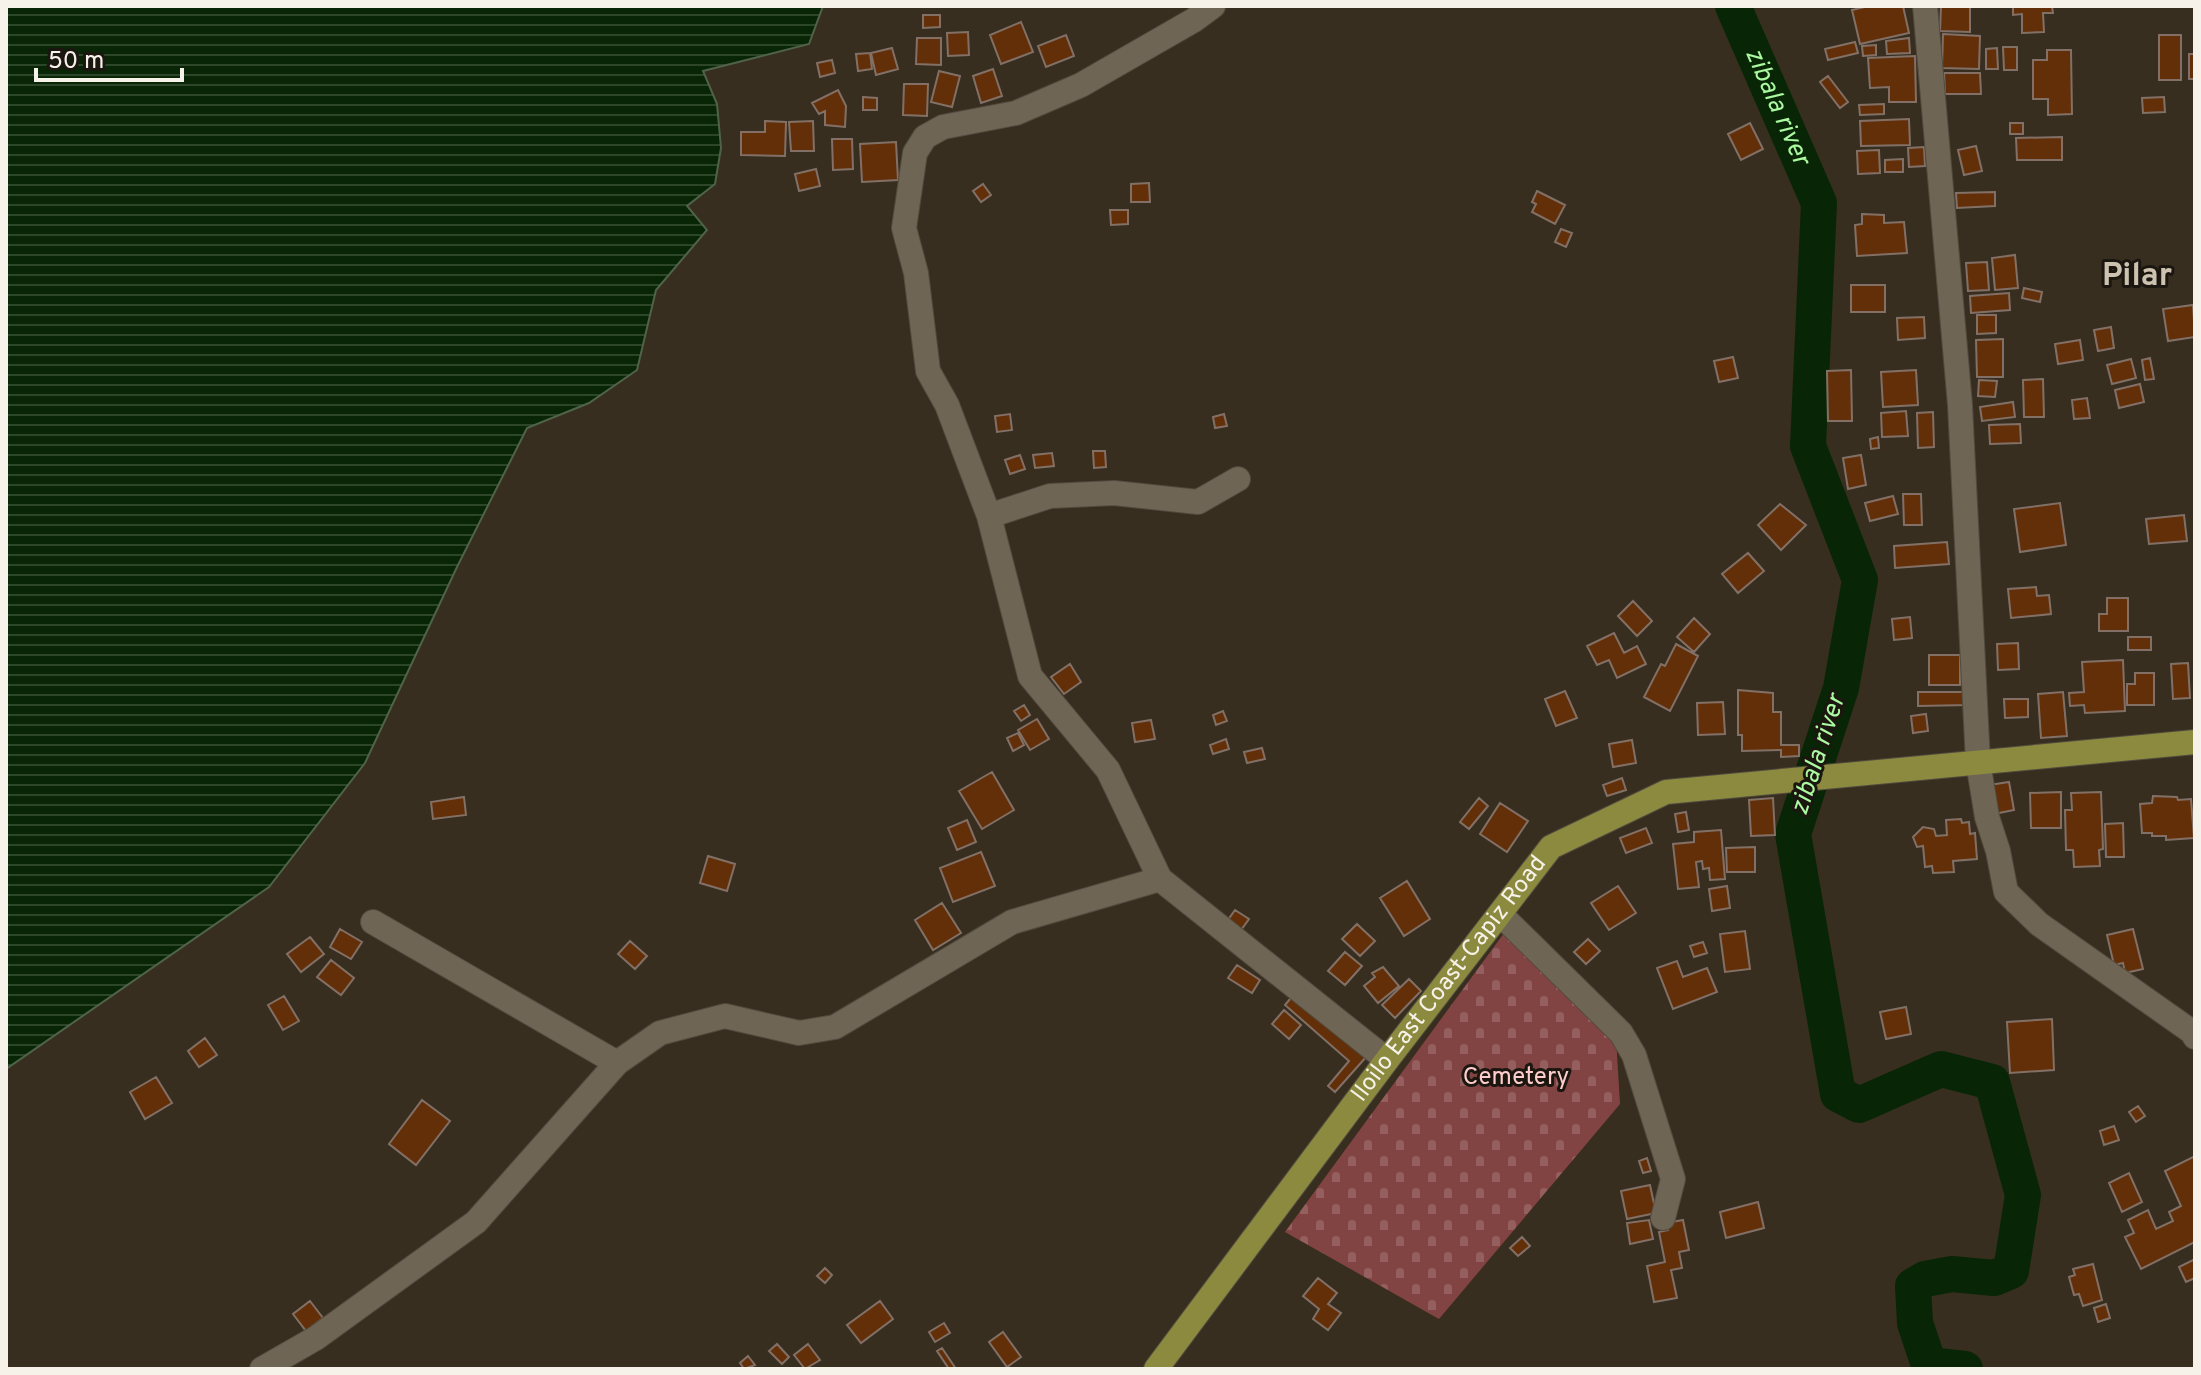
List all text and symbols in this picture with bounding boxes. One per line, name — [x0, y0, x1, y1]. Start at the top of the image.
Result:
scale bar — [36, 32, 182, 82]
water label: zibala river — [1737, 43, 1818, 173]
text: 50 m — [48, 47, 104, 77]
district label: Pilar — [2102, 257, 2172, 297]
water label: zibala river — [1784, 689, 1855, 820]
street label: Iloilo East Coast-Capiz Road — [1346, 850, 1554, 1108]
park label: Cemetery — [1463, 1063, 1569, 1093]

